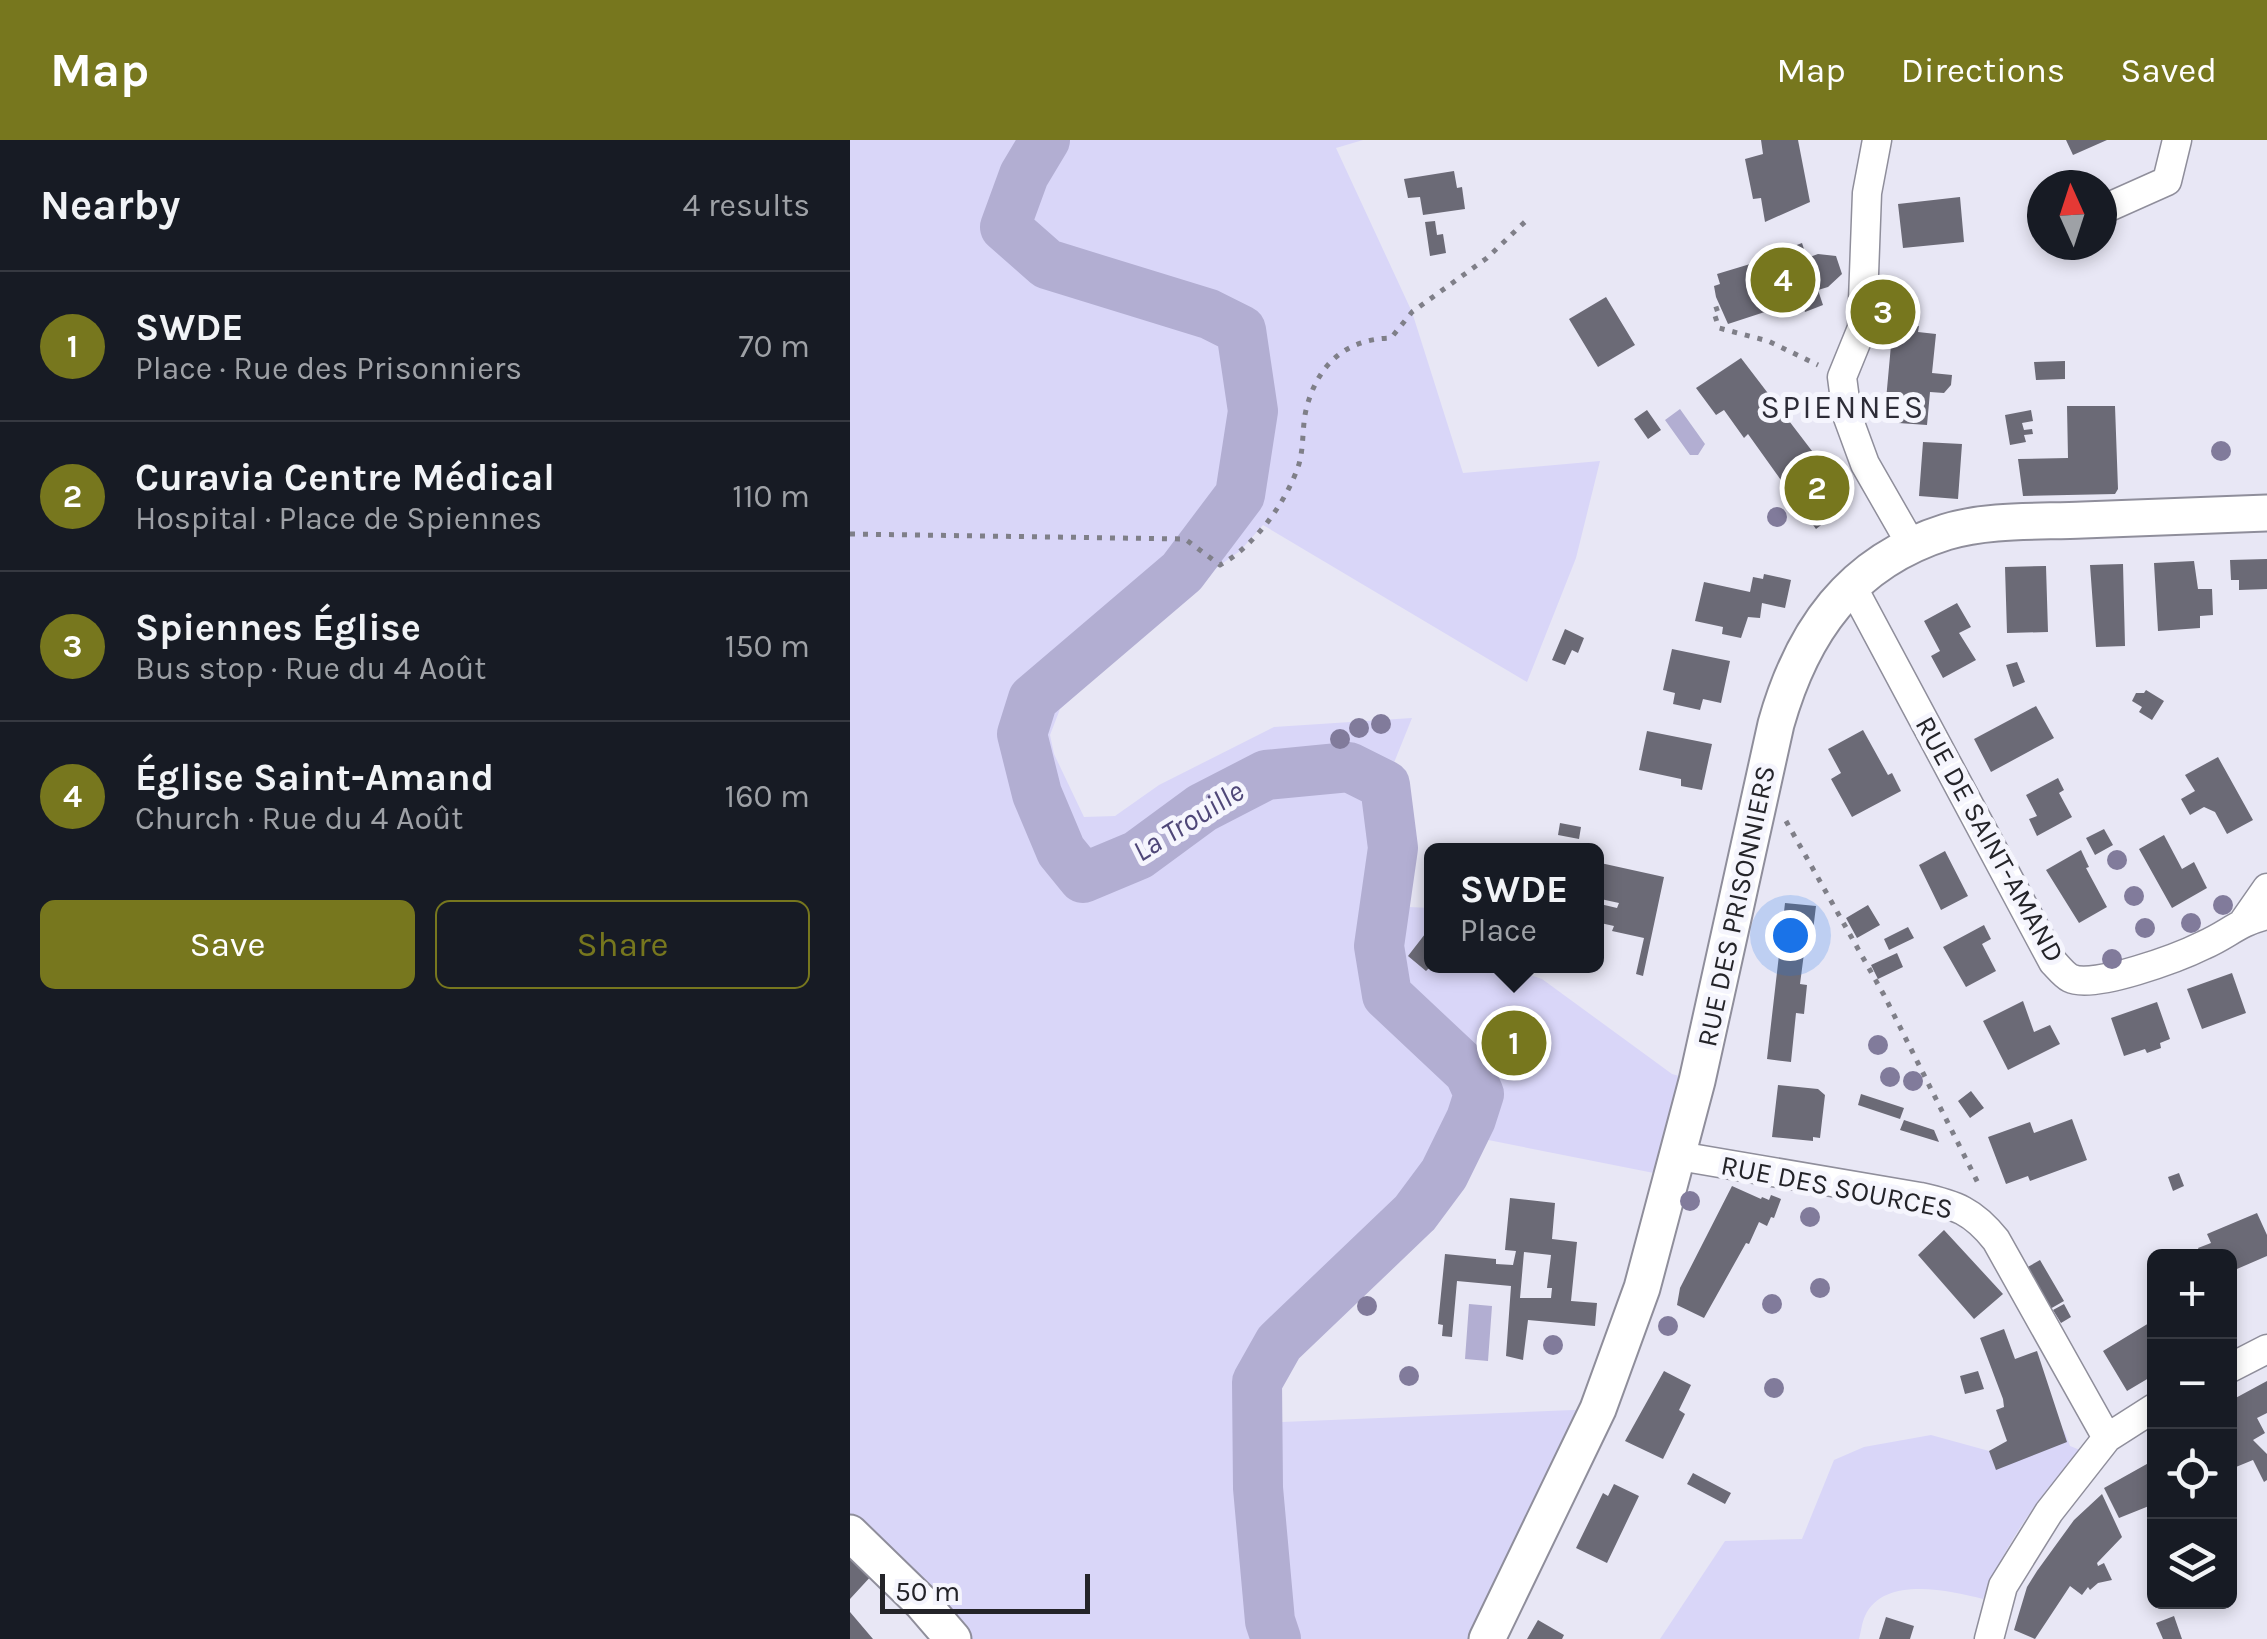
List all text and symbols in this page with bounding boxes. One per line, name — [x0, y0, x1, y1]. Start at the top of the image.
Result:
text: Map — [50, 42, 149, 98]
text: Map — [1776, 50, 1846, 91]
text: Directions — [1901, 50, 2065, 91]
text: Saved — [2120, 50, 2217, 91]
north arrow — [2027, 170, 2117, 260]
text: Nearby — [40, 180, 180, 230]
text: 4 results — [683, 187, 810, 224]
pin: 4 — [1750, 242, 1816, 318]
pin: 3 — [1850, 274, 1916, 350]
text: SWDE — [135, 305, 244, 350]
text: 1 — [67, 328, 78, 365]
text: 70 m — [738, 328, 810, 365]
text: Place · Rue des Prisonniers — [135, 350, 522, 387]
district label: SPIENNES — [1760, 389, 1926, 426]
pin: 2 — [1784, 450, 1850, 526]
text: Curavia Centre Médical — [135, 455, 555, 500]
text: 2 — [63, 478, 82, 515]
text: 110 m — [732, 478, 810, 515]
text: Hospital · Place de Spiennes — [135, 500, 542, 537]
text: Spiennes Église — [135, 605, 421, 650]
text: 3 — [63, 628, 82, 665]
text: 150 m — [725, 628, 810, 665]
text: Bus stop · Rue du 4 Août — [135, 650, 486, 687]
street label: RUE DE SAINT-AMAND — [1909, 710, 2071, 968]
text: Église Saint-Amand — [135, 755, 494, 800]
street label: RUE DES PRISONNIERS — [1690, 762, 1782, 1050]
water label: La Trouille — [1126, 773, 1250, 869]
text: 4 — [63, 778, 82, 815]
text: 160 m — [725, 778, 810, 815]
text: Church · Rue du 4 Août — [135, 800, 463, 837]
popup — [1424, 843, 1604, 973]
text: SWDE — [1460, 867, 1568, 912]
button: Save — [40, 900, 415, 989]
button: Share — [435, 900, 810, 989]
your location — [1765, 910, 1816, 961]
text: Place — [1460, 912, 1537, 949]
pin: 1 — [1482, 1006, 1546, 1080]
street label: RUE DES SOURCES — [1718, 1148, 1956, 1226]
map controls — [2147, 1249, 2237, 1609]
button: + — [2147, 1249, 2237, 1339]
button: − — [2147, 1339, 2237, 1429]
button: locate — [2147, 1429, 2237, 1519]
button: layers — [2147, 1519, 2237, 1609]
scale bar — [880, 1569, 1090, 1614]
text: 50 m — [895, 1575, 960, 1608]

